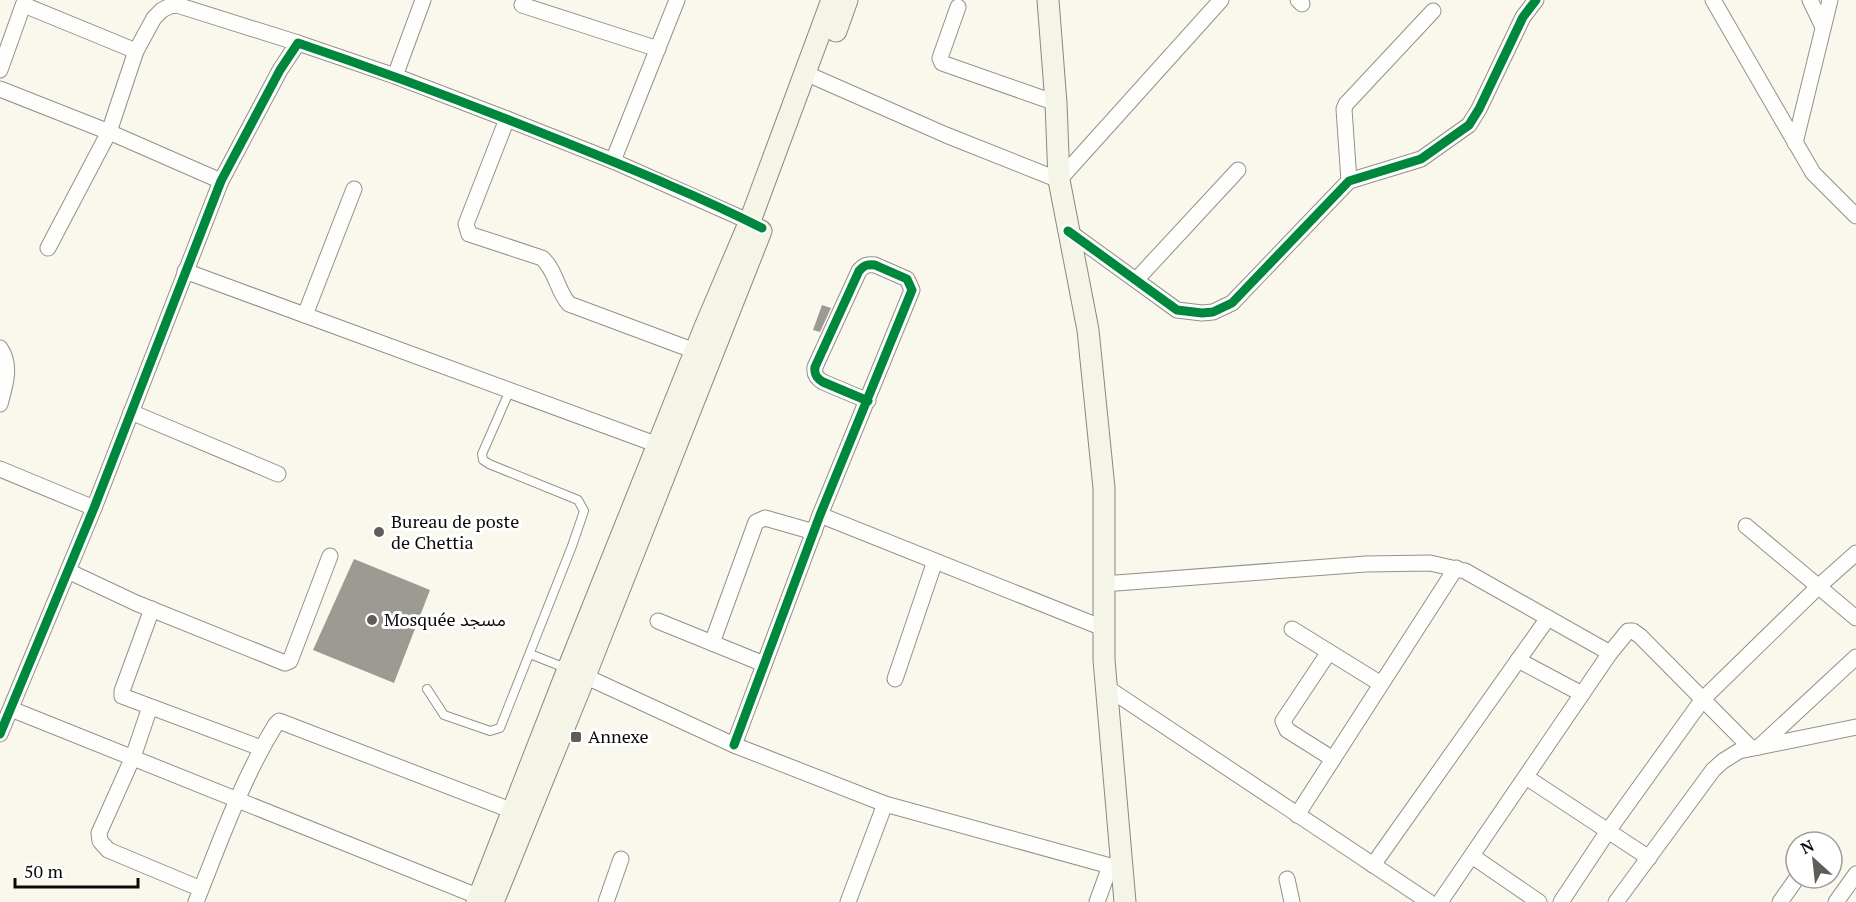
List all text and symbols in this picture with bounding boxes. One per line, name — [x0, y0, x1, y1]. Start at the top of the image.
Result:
place label: Bureau de poste de Chettia — [391, 509, 519, 554]
marker: Bureau de poste de Chettia — [372, 525, 386, 539]
place label: Mosquée مسجد — [384, 607, 506, 631]
marker: Mosquée مسجد — [365, 613, 379, 627]
place label: Annexe — [588, 724, 649, 748]
marker: Annexe — [569, 730, 583, 744]
north arrow — [1784, 830, 1844, 890]
text: N — [1797, 834, 1818, 859]
scale bar — [15, 851, 138, 889]
text: 50 m — [24, 859, 64, 883]

